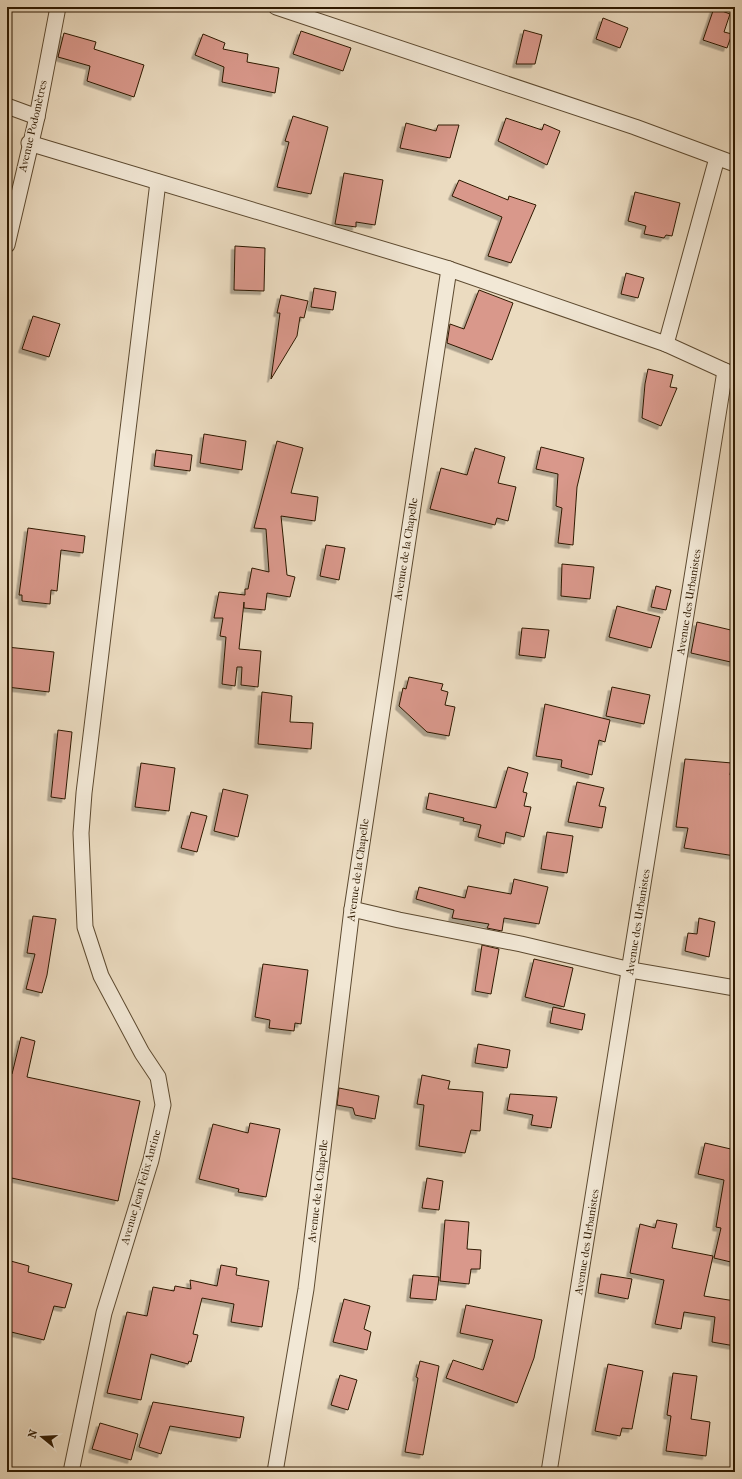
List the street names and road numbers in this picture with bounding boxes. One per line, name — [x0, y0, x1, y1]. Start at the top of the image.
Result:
street label: Avenue Podomètres — [16, 79, 50, 174]
street label: Avenue de la Chapelle — [391, 496, 421, 602]
street label: Avenue des Urbanistes — [674, 548, 704, 657]
street label: Avenue de la Chapelle — [344, 817, 372, 923]
street label: Avenue des Urbanistes — [623, 868, 653, 977]
street label: Avenue Jean Felix Antine — [118, 1127, 164, 1247]
street label: Avenue de la Chapelle — [305, 1138, 331, 1244]
street label: Avenue des Urbanistes — [572, 1188, 602, 1297]

